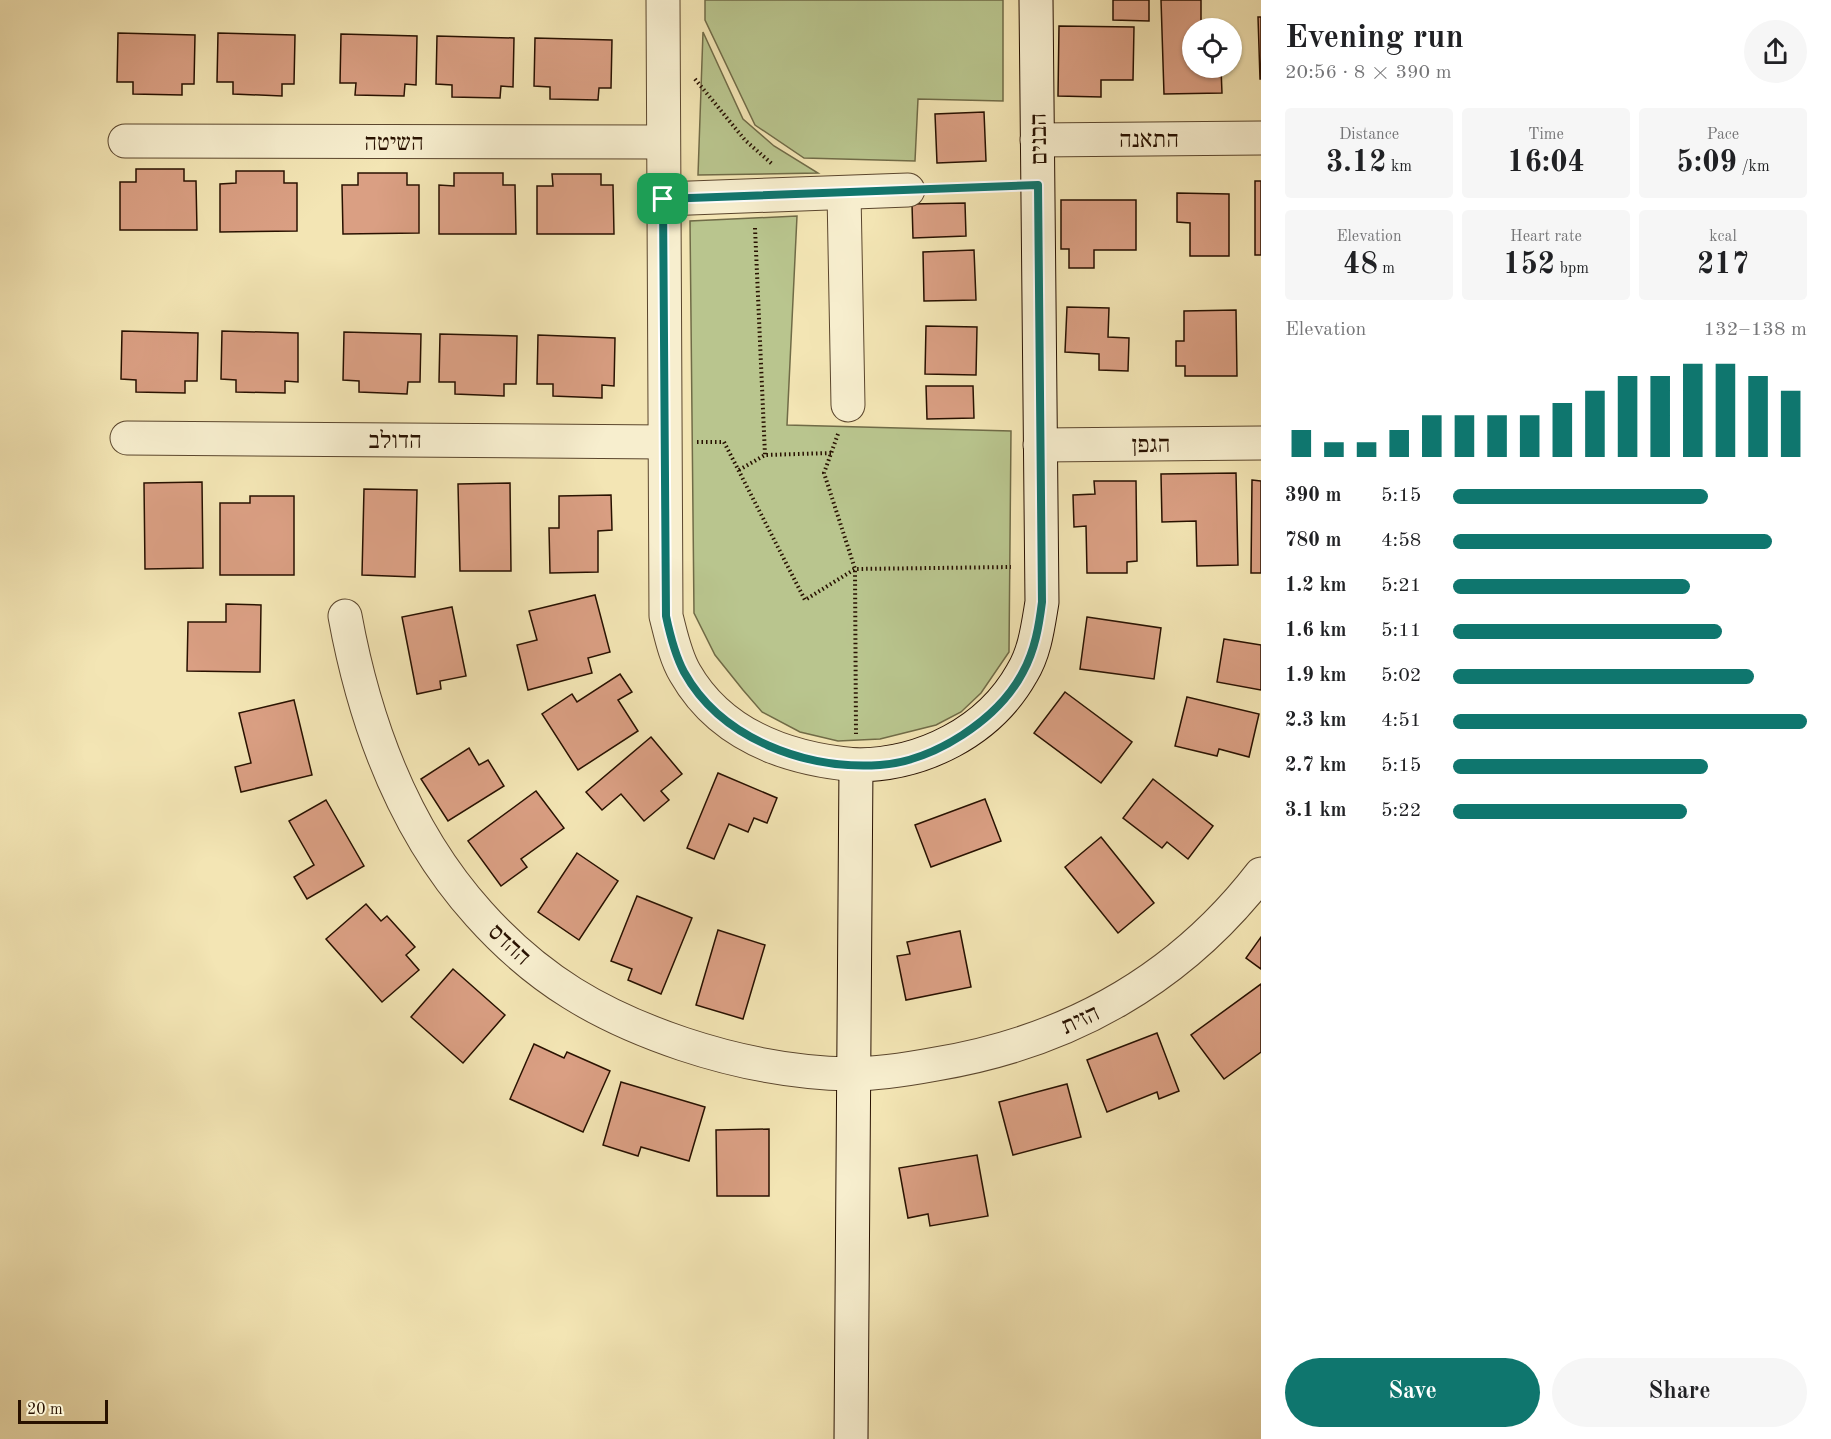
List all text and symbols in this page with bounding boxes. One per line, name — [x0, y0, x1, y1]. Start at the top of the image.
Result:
map controls — [1182, 18, 1242, 78]
button: locate — [1182, 18, 1242, 78]
button: share — [1744, 20, 1807, 83]
text: Evening run — [1285, 22, 1464, 55]
text: 20:56 · 8 × 390 m — [1285, 63, 1452, 83]
street label: הבנים — [1028, 113, 1052, 165]
text: Distance — [1339, 127, 1399, 143]
text: Time — [1528, 127, 1564, 143]
text: Pace — [1707, 127, 1739, 143]
street label: התאנה — [1119, 129, 1179, 153]
street label: השיטה — [364, 132, 424, 156]
text: 3.12 — [1326, 148, 1387, 178]
text: 16:04 — [1507, 148, 1585, 178]
text: 5:09 — [1676, 148, 1737, 178]
text: km — [1387, 159, 1412, 175]
text: /km — [1737, 159, 1770, 175]
pin — [637, 173, 688, 224]
icon: arrive — [646, 182, 679, 215]
text: Elevation — [1336, 229, 1402, 245]
text: Heart rate — [1510, 229, 1582, 245]
text: kcal — [1709, 229, 1737, 245]
text: 48 — [1343, 250, 1378, 280]
text: 152 — [1503, 250, 1555, 280]
text: 217 — [1697, 250, 1749, 280]
text: m — [1378, 261, 1395, 277]
text: bpm — [1555, 261, 1589, 277]
text: Elevation — [1285, 320, 1366, 340]
text: 132–138 m — [1704, 320, 1807, 340]
street label: הדולב — [368, 428, 422, 454]
street label: הגפן — [1132, 434, 1170, 458]
text: 390 m — [1285, 486, 1341, 506]
text: 5:15 — [1381, 486, 1421, 506]
text: 780 m — [1285, 531, 1341, 551]
text: 4:58 — [1381, 531, 1421, 551]
text: 1.2 km — [1285, 576, 1347, 596]
text: 5:21 — [1381, 576, 1421, 596]
text: 1.6 km — [1285, 621, 1347, 641]
text: 5:11 — [1381, 621, 1421, 641]
text: 1.9 km — [1285, 666, 1347, 686]
text: 5:02 — [1381, 666, 1421, 686]
text: 2.3 km — [1285, 711, 1347, 731]
text: 4:51 — [1381, 711, 1421, 731]
text: 2.7 km — [1285, 756, 1347, 776]
text: 5:15 — [1381, 756, 1421, 776]
text: 3.1 km — [1285, 801, 1347, 821]
text: 5:22 — [1381, 801, 1421, 821]
street label: ההדס — [483, 920, 534, 971]
street label: הזית — [1058, 1002, 1103, 1040]
button: Save — [1285, 1358, 1540, 1427]
button: Share — [1552, 1358, 1807, 1427]
scale bar — [18, 1397, 108, 1424]
text: 20 m — [27, 1402, 63, 1418]

